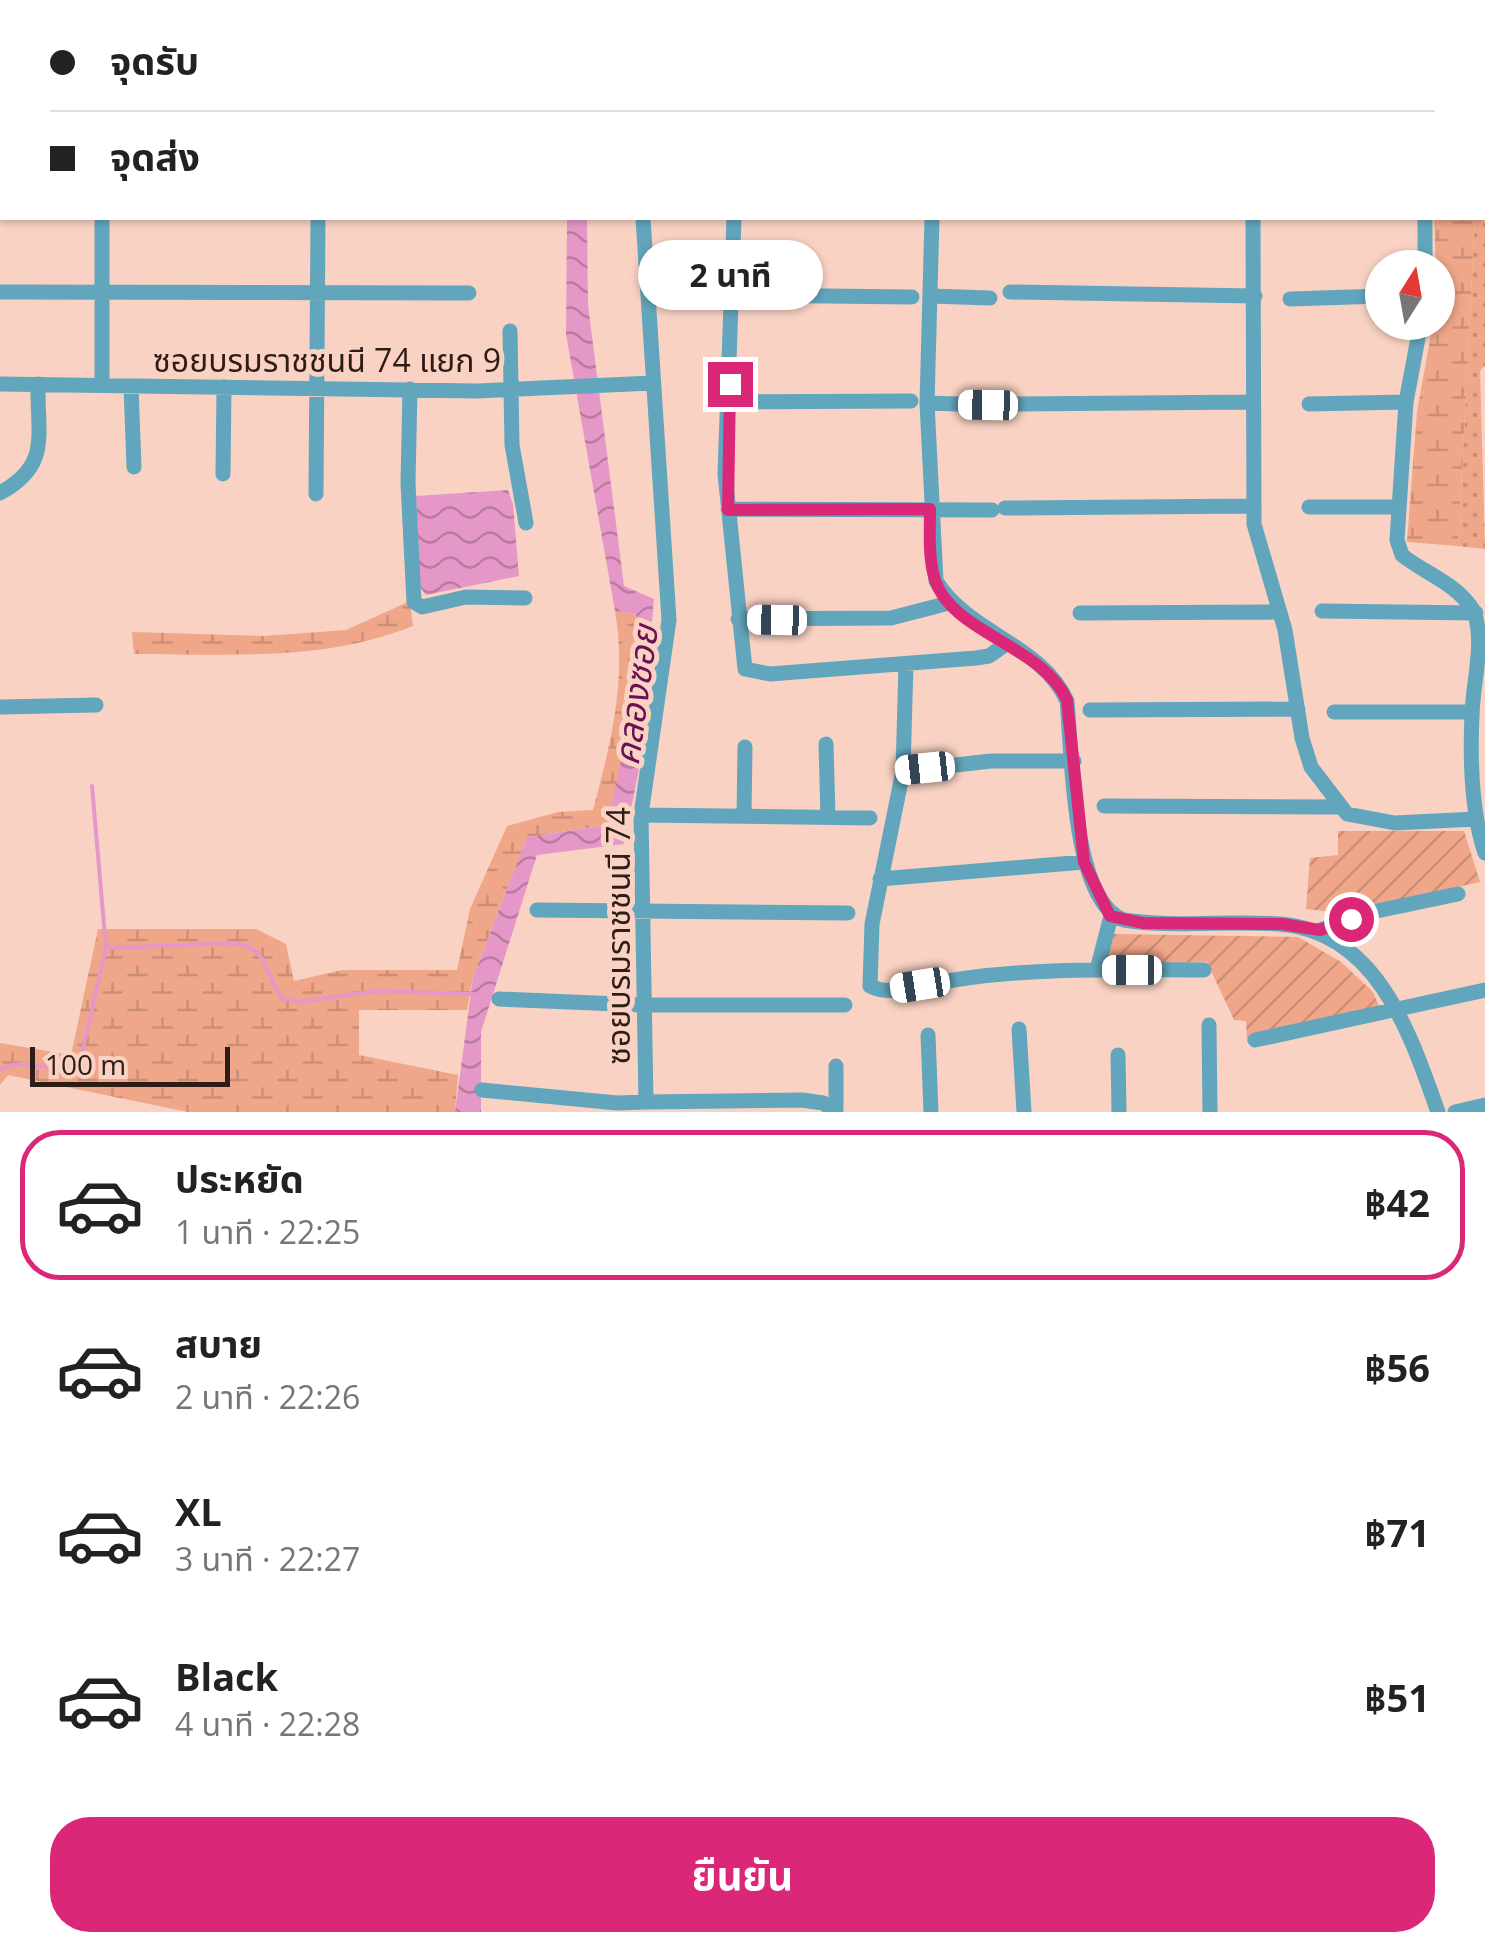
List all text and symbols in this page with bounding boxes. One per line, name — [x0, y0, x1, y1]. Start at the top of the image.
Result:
text: จุดรับ — [110, 34, 199, 86]
text: จุดส่ง — [110, 130, 200, 182]
callout: 2 นาที — [638, 239, 822, 309]
north arrow — [1365, 250, 1455, 340]
map controls — [1365, 250, 1455, 340]
text: 2 นาที — [690, 253, 771, 296]
street label: ซอยบรมราชชนนี 74 แยก 9 — [153, 338, 501, 381]
route end — [708, 362, 753, 407]
car — [958, 389, 1018, 421]
car — [747, 604, 807, 636]
water label: คลองซอย — [602, 620, 668, 768]
car — [894, 750, 956, 786]
street label: ซอยบรมราชชนนี 74 — [596, 807, 639, 1065]
route start — [1329, 897, 1374, 942]
car — [1102, 955, 1162, 985]
car — [888, 965, 952, 1005]
scale bar — [30, 1042, 230, 1086]
text: 100 m — [45, 1045, 126, 1083]
text: ประหยัด — [175, 1152, 304, 1204]
icon: car — [55, 1160, 145, 1250]
text: ฿42 — [1364, 1176, 1430, 1228]
text: 1 นาที · 22:25 — [175, 1210, 360, 1253]
text: สบาย — [175, 1317, 262, 1369]
icon: car — [55, 1325, 145, 1415]
text: ฿56 — [1364, 1341, 1430, 1393]
text: 2 นาที · 22:26 — [175, 1375, 360, 1418]
text: XL — [175, 1485, 222, 1537]
icon: car — [55, 1490, 145, 1580]
text: ฿71 — [1364, 1506, 1430, 1558]
text: 3 นาที · 22:27 — [175, 1537, 360, 1580]
text: Black — [175, 1650, 278, 1702]
icon: car — [55, 1655, 145, 1745]
text: ฿51 — [1364, 1671, 1430, 1723]
text: 4 นาที · 22:28 — [175, 1702, 360, 1745]
button: ยืนยัน — [50, 1817, 1435, 1932]

